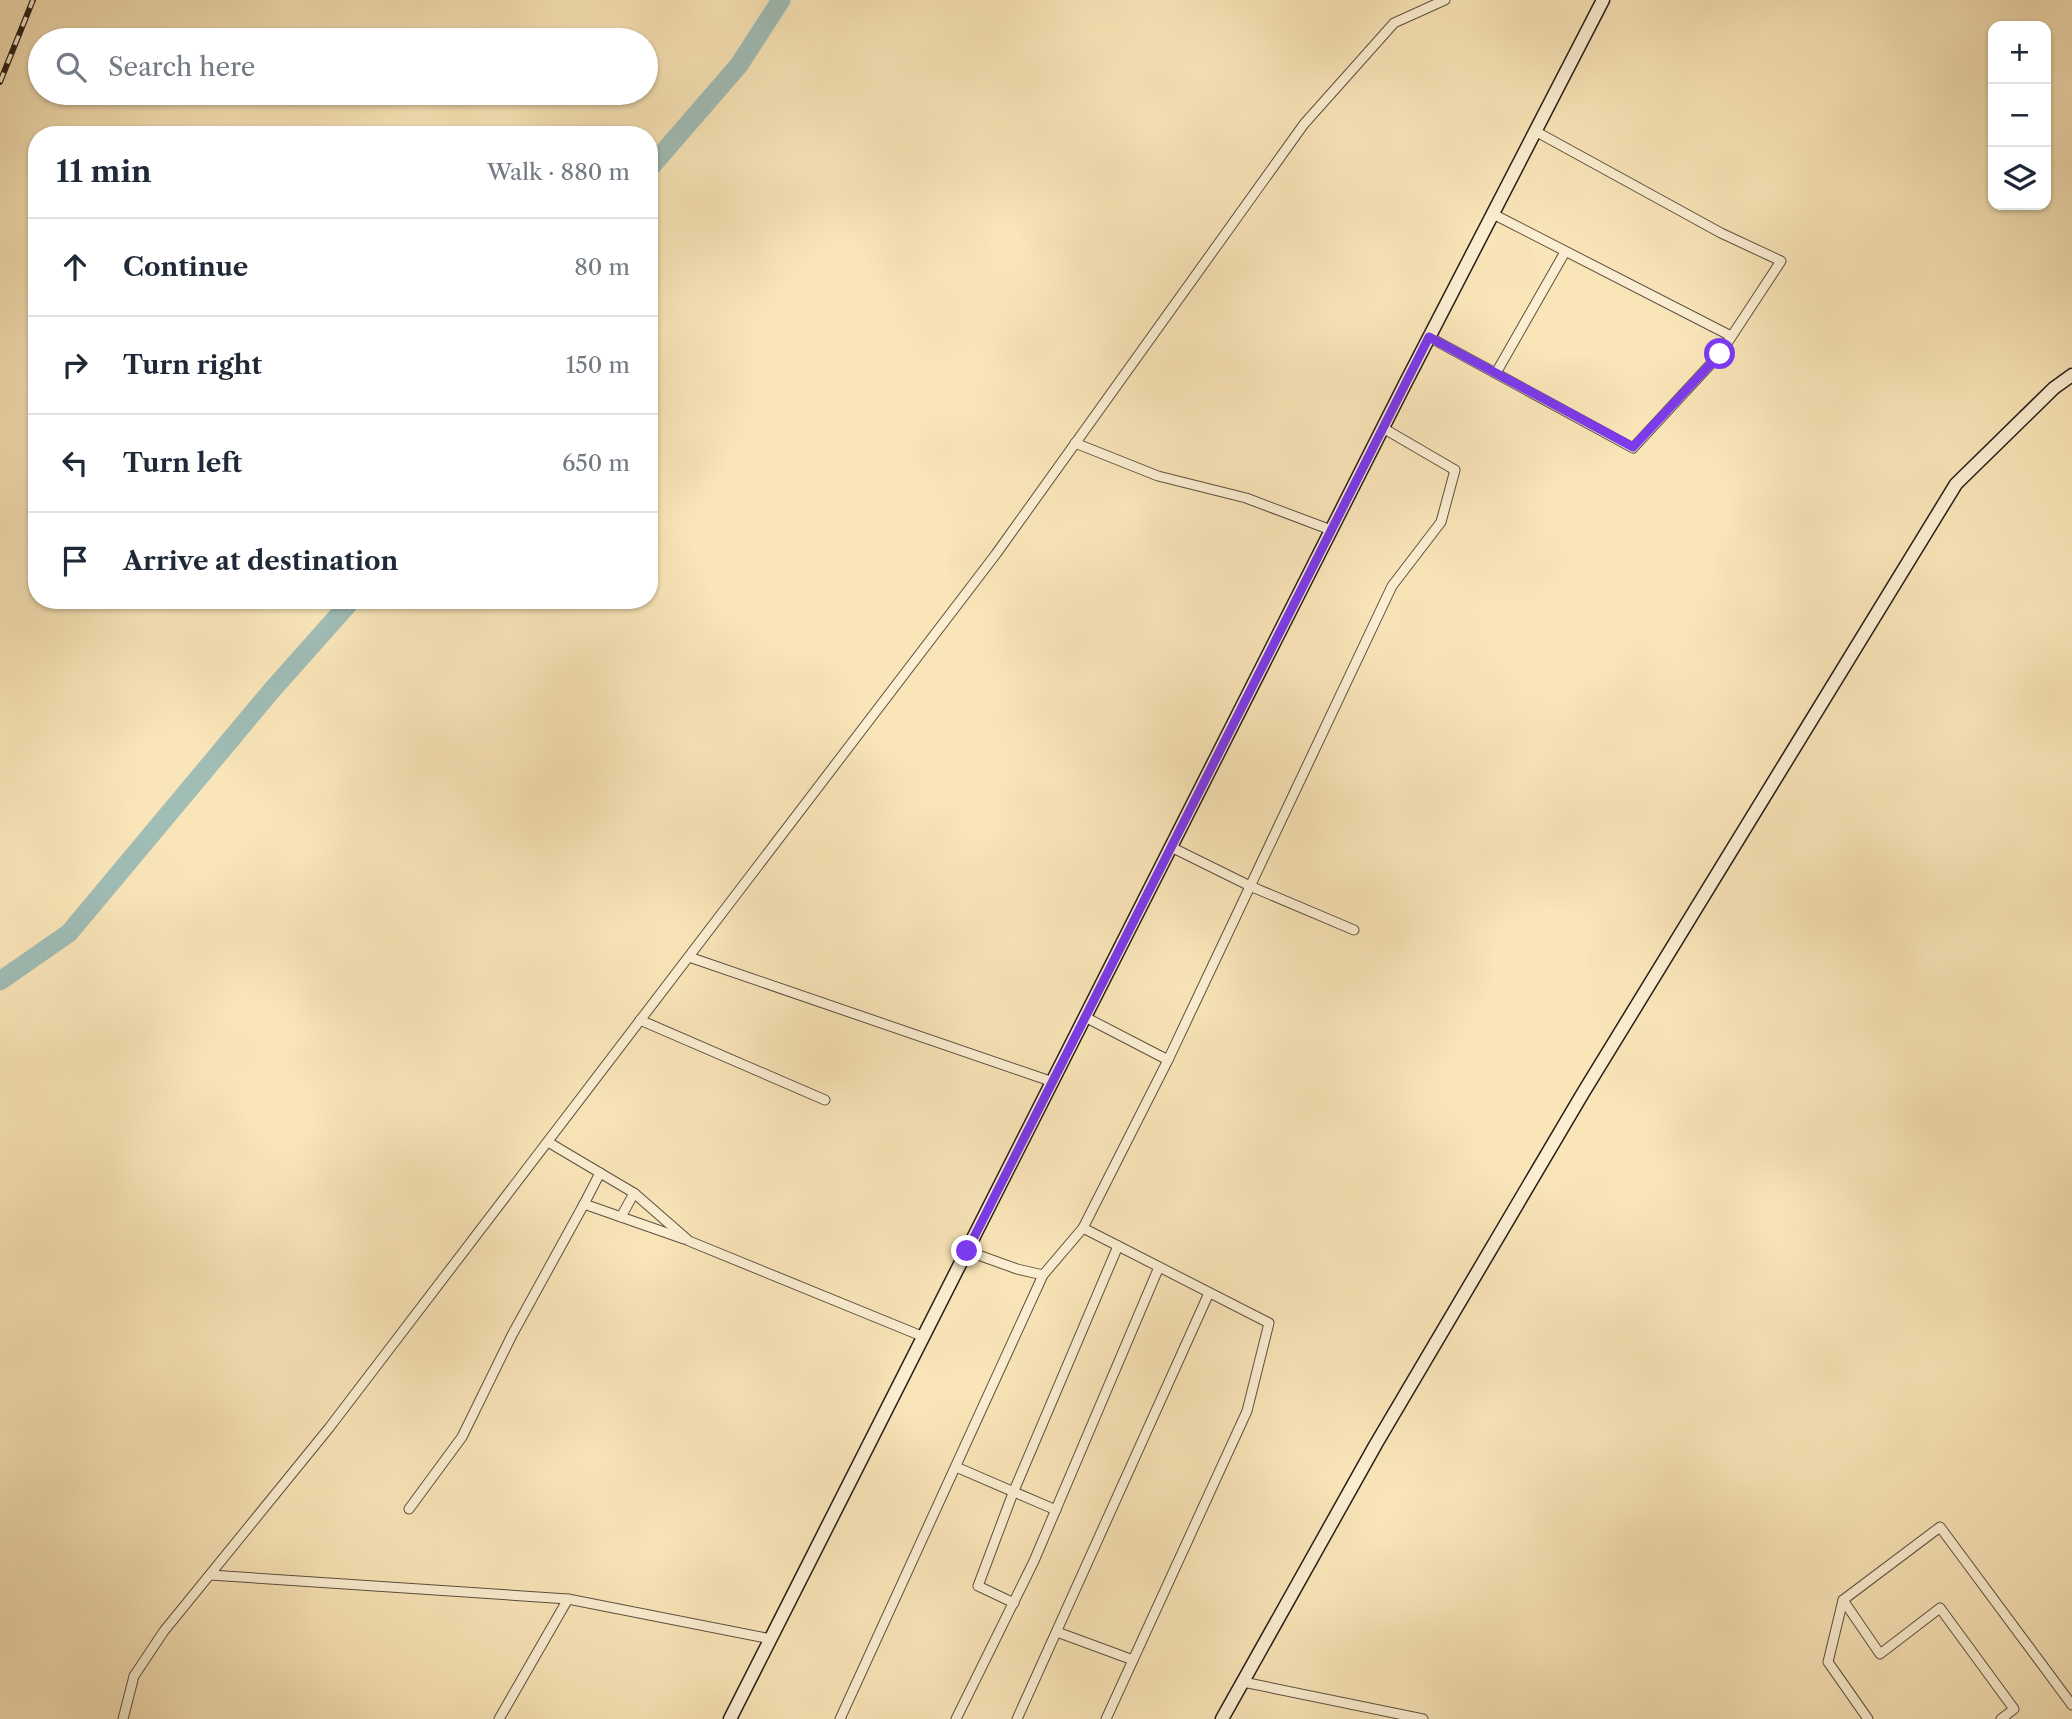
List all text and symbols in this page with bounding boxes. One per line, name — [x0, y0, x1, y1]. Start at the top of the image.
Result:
map controls — [1988, 21, 2051, 210]
button: + — [1988, 21, 2051, 84]
search box — [28, 28, 658, 105]
icon: search — [52, 48, 90, 86]
text: Search here — [108, 51, 255, 83]
button: − — [1988, 84, 2051, 147]
button: layers — [1988, 147, 2051, 210]
text: 11 min — [56, 153, 152, 190]
text: Walk · 880 m — [487, 158, 630, 186]
icon: ahead — [56, 248, 94, 286]
text: Continue — [123, 251, 248, 283]
text: 80 m — [574, 253, 630, 281]
route start — [1704, 338, 1735, 369]
icon: right — [56, 346, 94, 384]
text: Turn right — [123, 349, 262, 381]
text: 150 m — [566, 351, 630, 379]
icon: left — [56, 444, 94, 482]
text: Turn left — [123, 447, 242, 479]
text: 650 m — [562, 449, 630, 477]
icon: arrive — [56, 542, 94, 580]
text: Arrive at destination — [123, 545, 398, 577]
route end — [951, 1235, 982, 1266]

